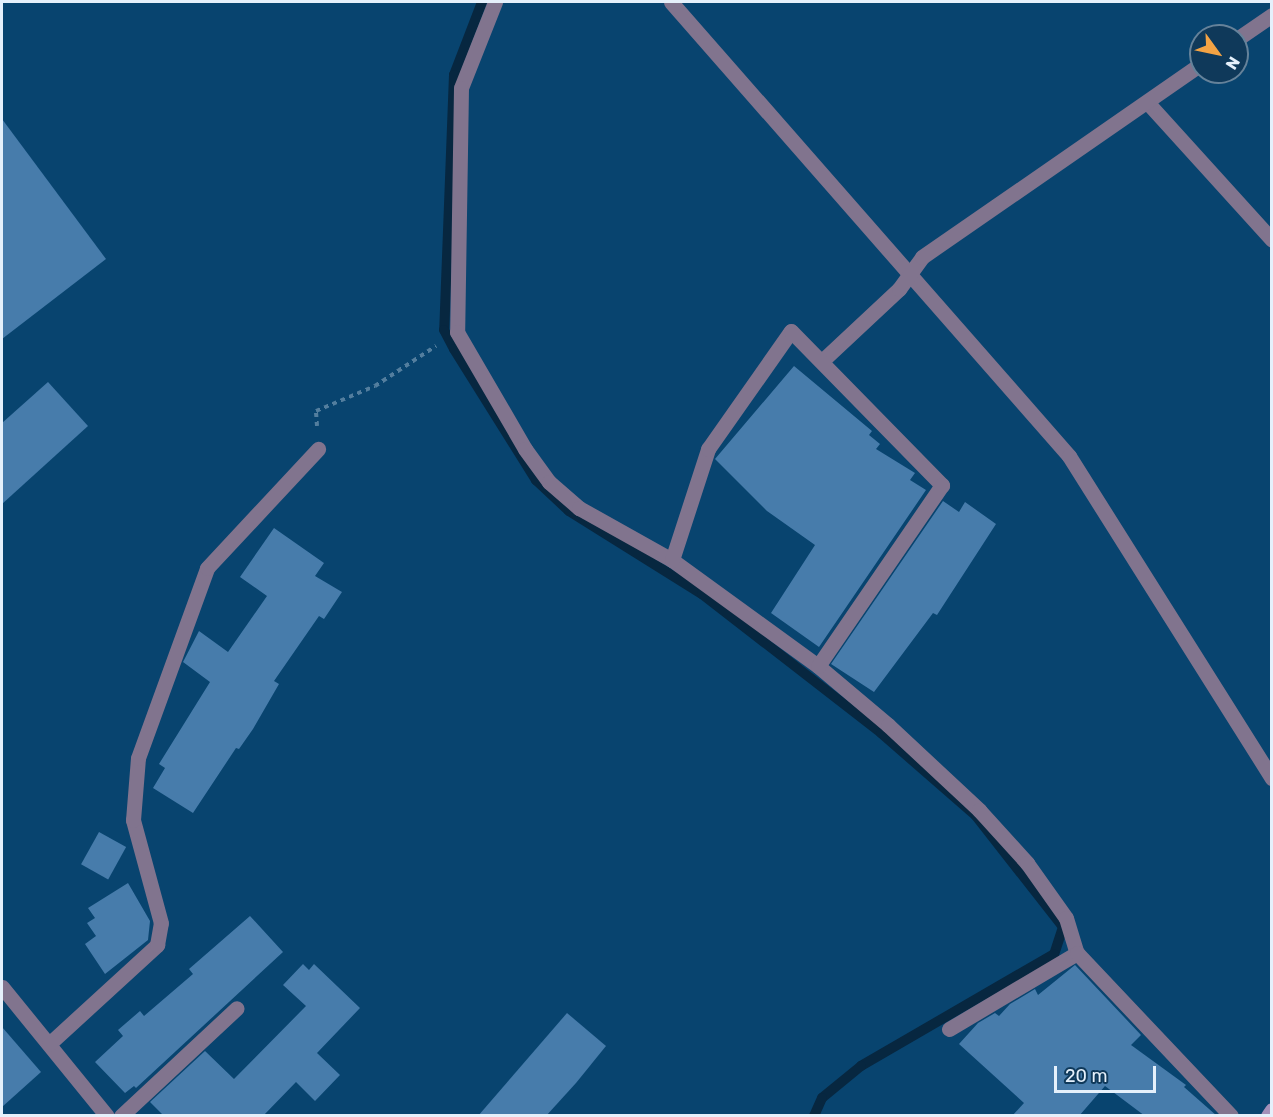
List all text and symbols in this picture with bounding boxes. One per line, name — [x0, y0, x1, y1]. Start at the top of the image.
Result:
north arrow — [1189, 24, 1249, 84]
text: N — [1222, 53, 1244, 73]
scale bar — [1057, 1054, 1159, 1092]
text: 20 m — [1065, 1065, 1107, 1087]

